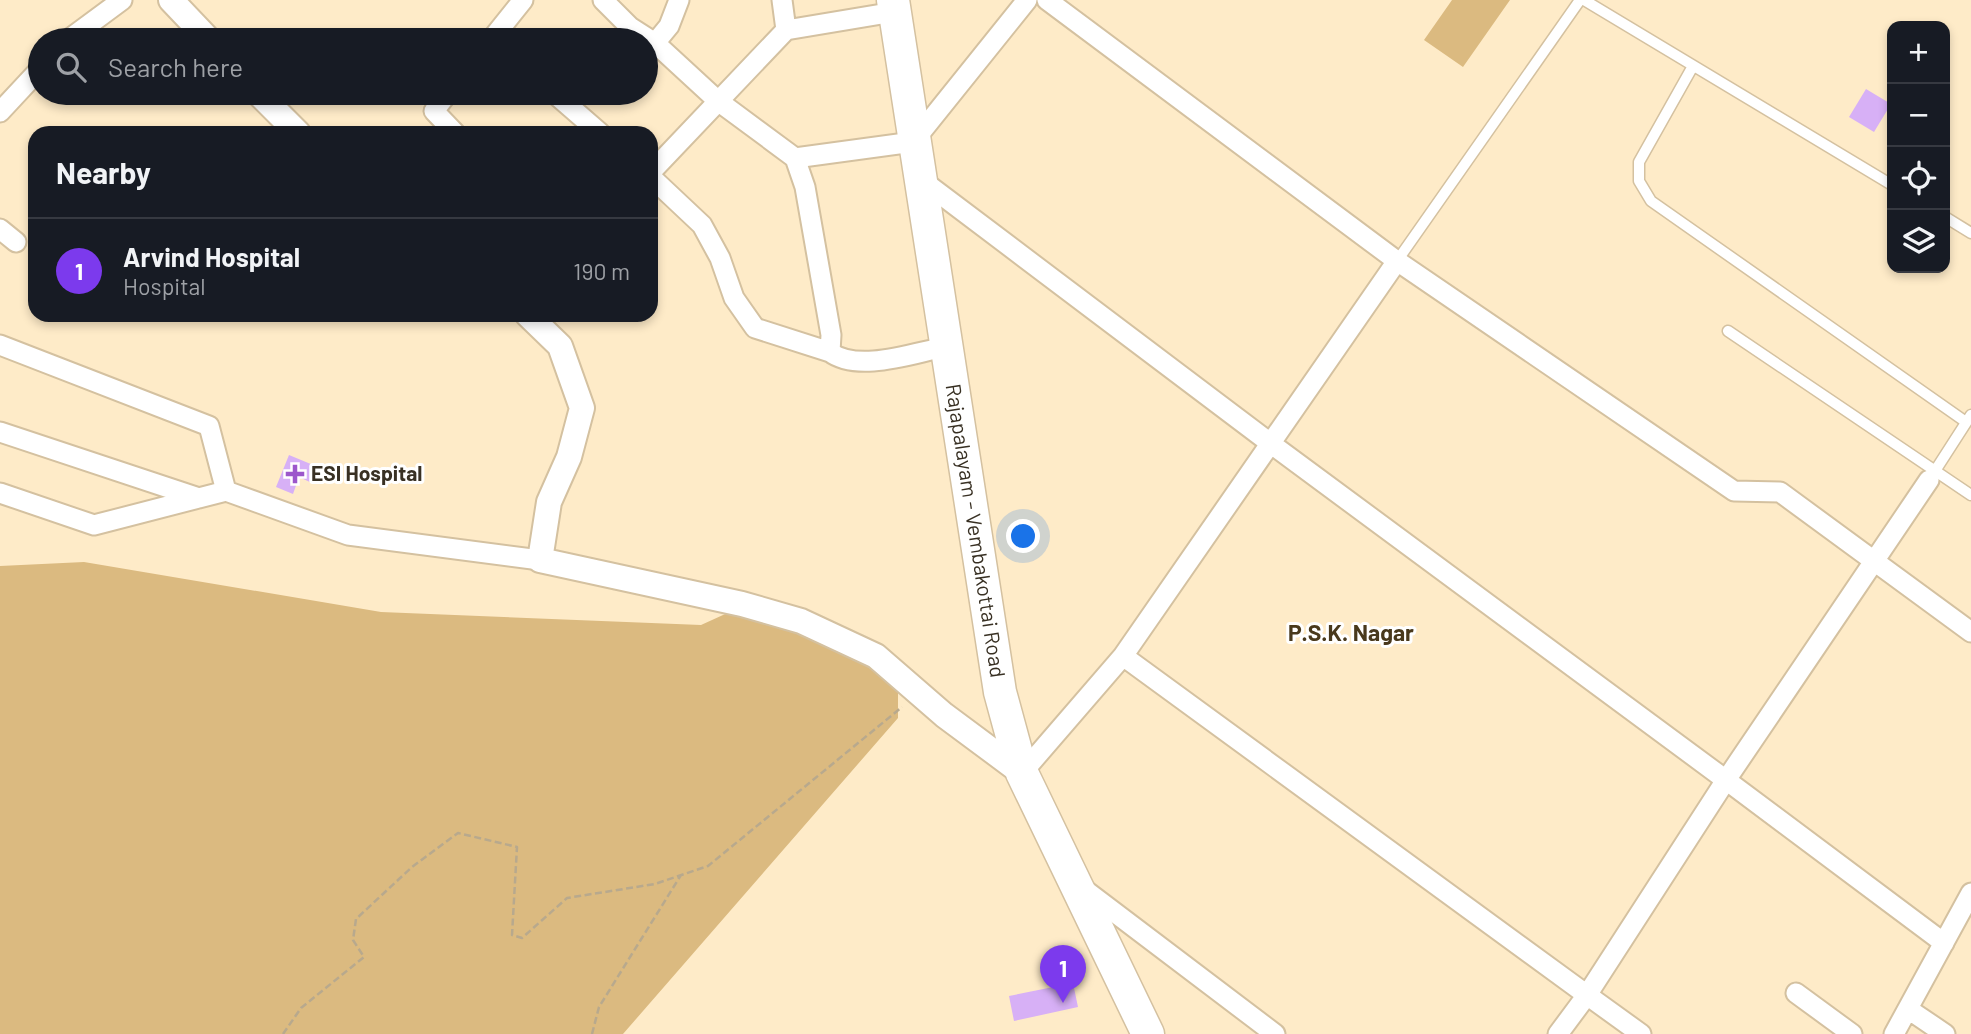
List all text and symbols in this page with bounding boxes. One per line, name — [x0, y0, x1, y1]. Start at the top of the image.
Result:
map controls — [1887, 21, 1950, 273]
button: + — [1887, 21, 1950, 84]
search box — [28, 28, 658, 105]
icon: search — [52, 48, 90, 86]
text: Search here — [108, 51, 243, 82]
button: − — [1887, 84, 1950, 147]
button: locate — [1887, 147, 1950, 210]
text: Nearby — [56, 154, 151, 190]
button: layers — [1887, 210, 1950, 273]
text: Arvind Hospital — [123, 241, 300, 272]
text: 1 — [75, 257, 83, 285]
text: 190 m — [573, 257, 630, 285]
text: Hospital — [123, 272, 206, 300]
street label: Rajapalayam - Vembakottai Road — [941, 382, 1012, 679]
place label: ESI Hospital — [311, 460, 422, 485]
marker: ESI Hospital — [285, 464, 305, 484]
your location — [1006, 519, 1040, 553]
district label: P.S.K. Nagar — [1288, 618, 1414, 646]
pin: 1 — [1040, 945, 1086, 1003]

